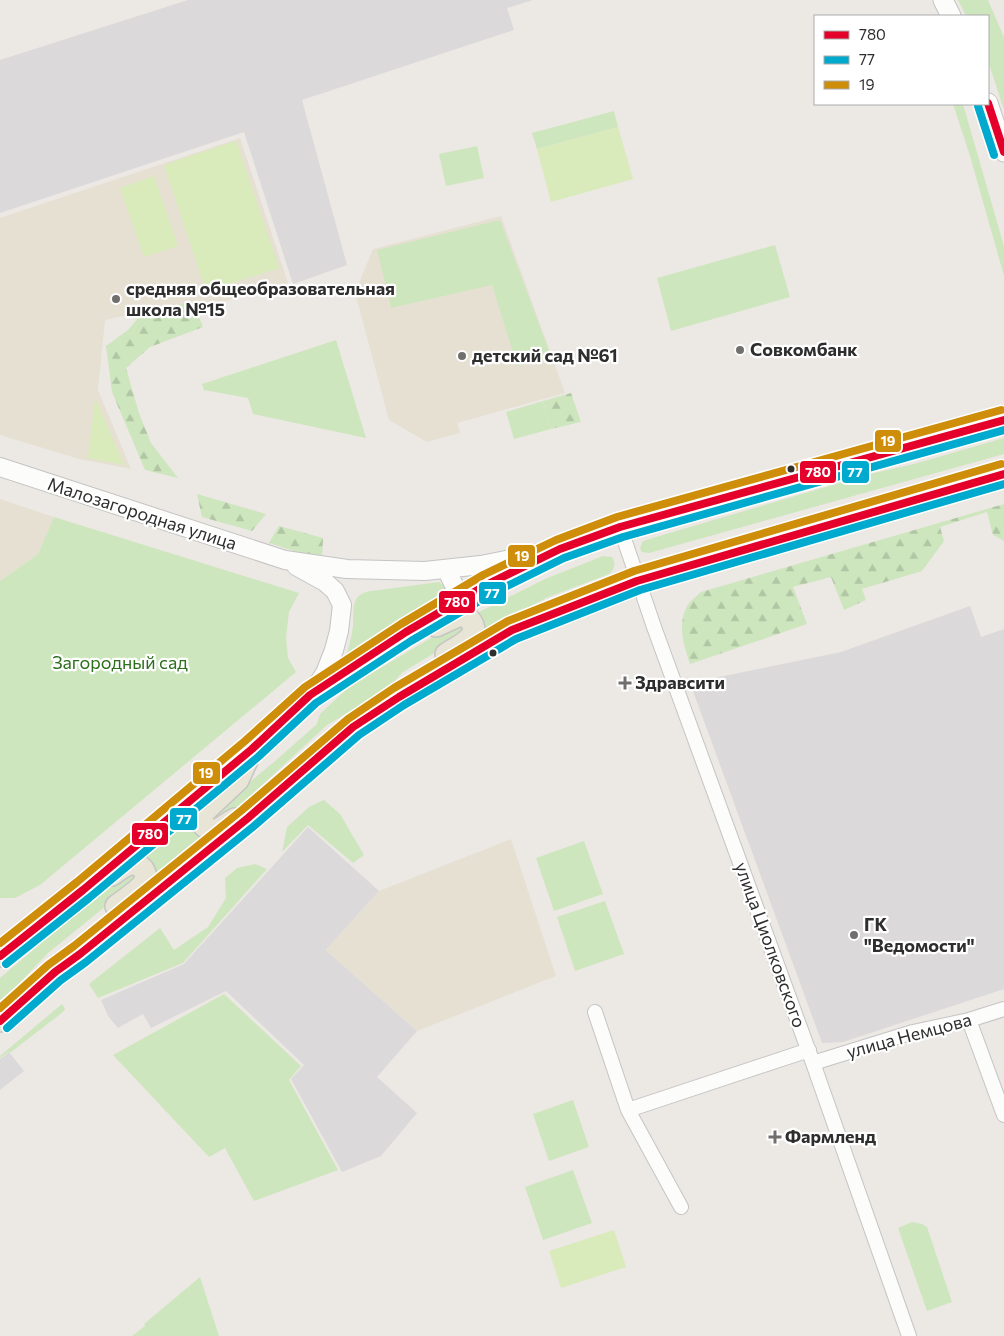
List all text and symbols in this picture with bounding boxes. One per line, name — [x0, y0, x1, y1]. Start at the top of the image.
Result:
legend — [814, 15, 989, 105]
text: 780 — [859, 25, 886, 43]
text: 77 — [859, 50, 875, 68]
text: 19 — [859, 75, 875, 93]
place label: средняя общеобразовательная школа №15 — [126, 277, 395, 320]
marker: средняя общеобразовательная школа №15 — [110, 293, 122, 305]
place label: Совкомбанк — [750, 338, 858, 360]
place label: детский сад №61 — [472, 344, 618, 366]
marker: Совкомбанк — [734, 344, 746, 356]
marker: детский сад №61 — [456, 350, 468, 362]
line badge: 19 — [874, 429, 902, 453]
text: 19 — [881, 432, 896, 449]
line badge: 780 — [799, 460, 837, 484]
line badge: 77 — [841, 460, 870, 484]
text: 780 — [805, 463, 831, 480]
text: 77 — [847, 463, 863, 480]
unlabelled marker — [786, 464, 796, 474]
street label: Малозагородная улица — [45, 472, 240, 554]
line badge: 19 — [507, 544, 536, 568]
text: 19 — [515, 547, 530, 564]
line badge: 77 — [478, 581, 507, 605]
text: 77 — [484, 584, 500, 601]
line badge: 780 — [438, 590, 476, 614]
text: 780 — [444, 593, 470, 610]
unlabelled marker — [488, 648, 498, 658]
park label: Загородный сад — [52, 651, 188, 673]
place label: Здравсити — [635, 671, 725, 693]
marker: Здравсити — [619, 677, 631, 689]
line badge: 19 — [192, 761, 221, 785]
text: 19 — [199, 764, 214, 781]
line badge: 77 — [169, 807, 198, 831]
text: 77 — [176, 810, 192, 827]
line badge: 780 — [131, 822, 169, 846]
text: 780 — [137, 825, 163, 842]
street label: улица Циолковского — [731, 859, 811, 1031]
place label: ГК "Ведомости" — [864, 913, 975, 956]
marker: ГК "Ведомости" — [848, 929, 860, 941]
street label: улица Немцова — [844, 1008, 974, 1062]
place label: Фармленд — [785, 1125, 876, 1147]
marker: Фармленд — [769, 1131, 781, 1143]

